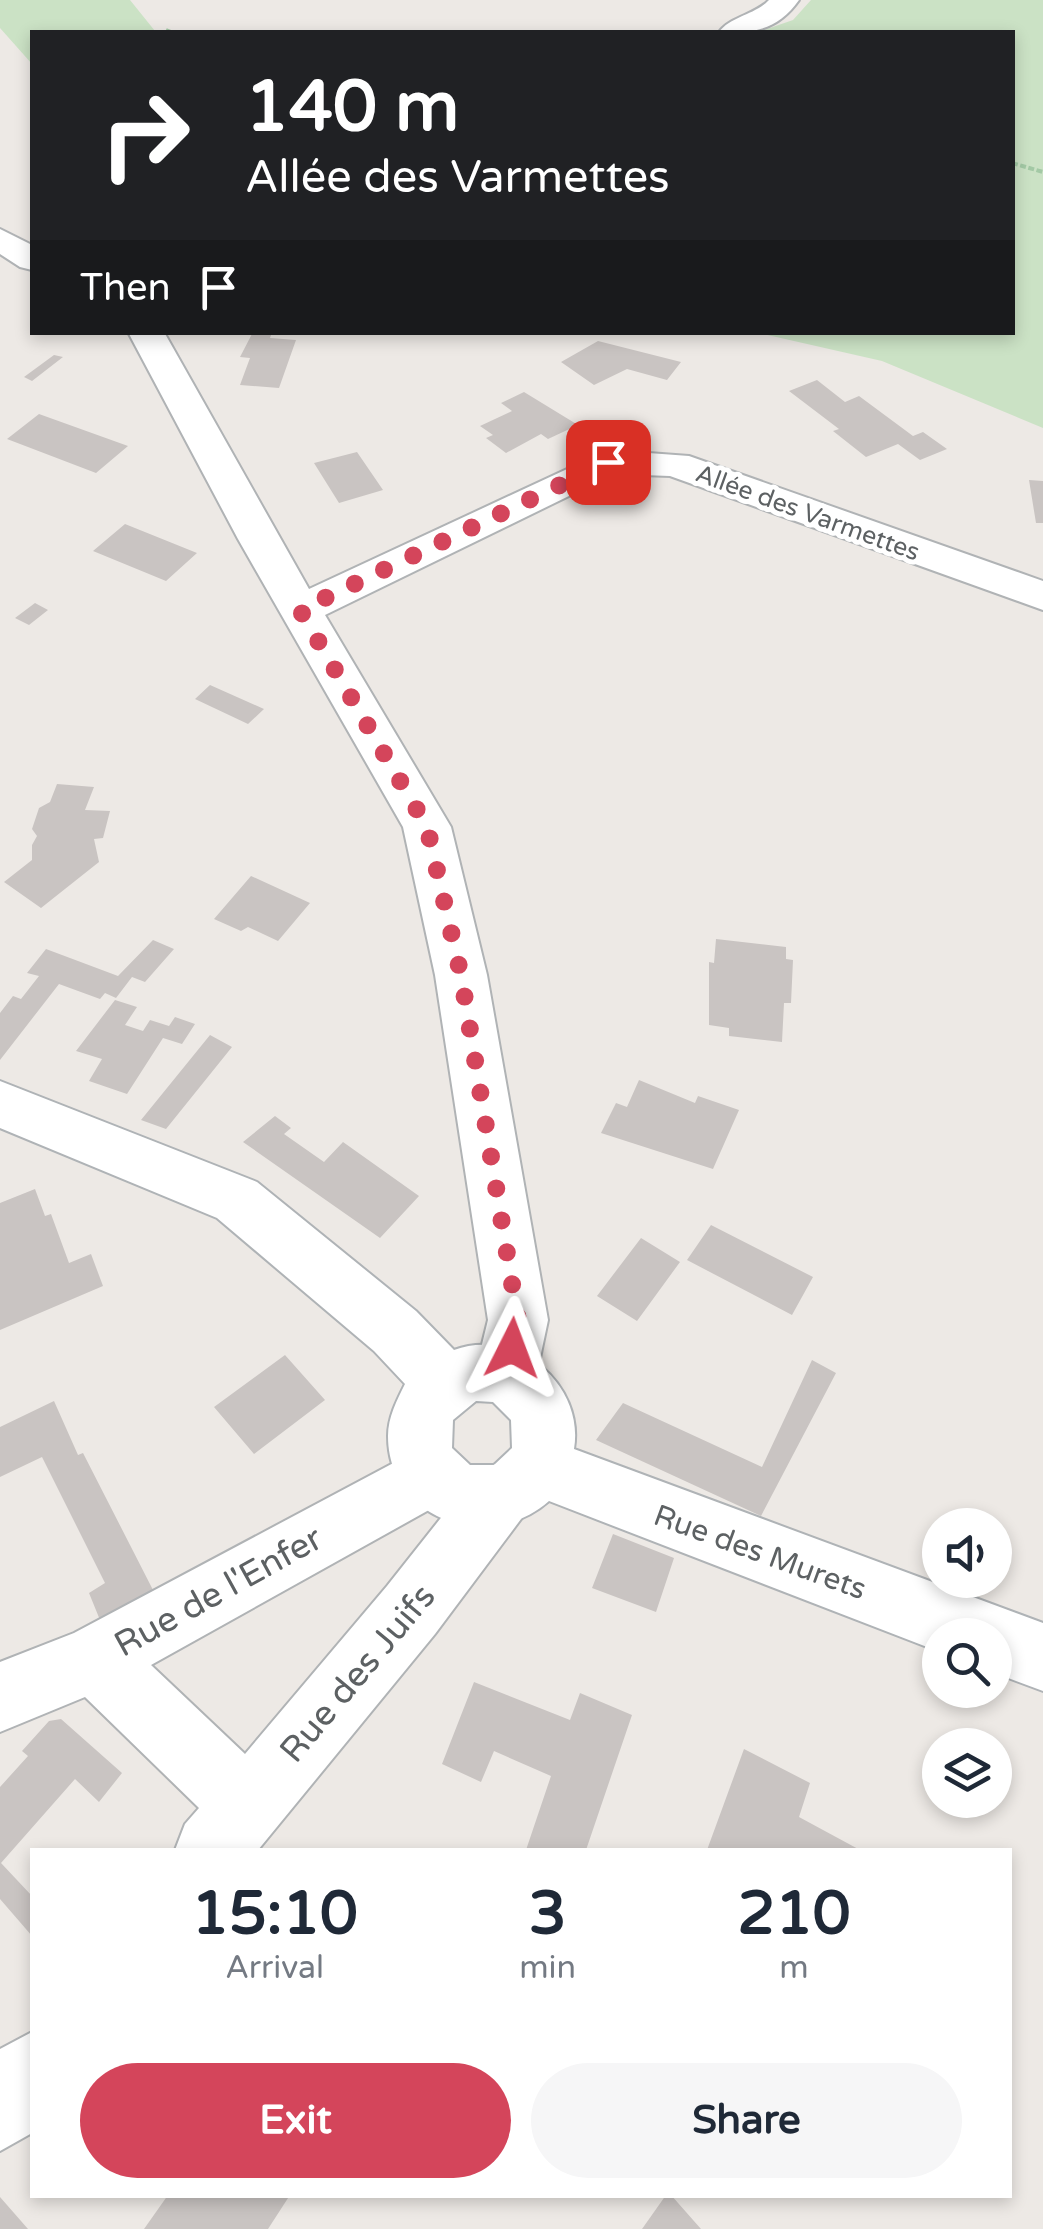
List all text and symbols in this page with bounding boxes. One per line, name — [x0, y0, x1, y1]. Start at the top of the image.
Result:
text: 140 m — [245, 66, 459, 150]
icon: right — [80, 70, 210, 200]
text: Allée des Varmettes — [245, 151, 670, 205]
icon: arrive — [191, 260, 246, 315]
text: Then — [80, 265, 171, 311]
pin — [566, 420, 651, 505]
icon: arrive — [581, 435, 636, 490]
street label: Allée des Varmettes — [692, 458, 924, 567]
position arrow — [460, 1296, 564, 1400]
street label: Rue des Murets — [649, 1497, 871, 1608]
map controls — [922, 1508, 1012, 1818]
button: sound — [922, 1508, 1012, 1598]
street label: Rue de l'Enfer — [107, 1517, 330, 1666]
street label: Rue des Juifs — [271, 1576, 444, 1771]
button: search — [922, 1618, 1012, 1708]
button: layers — [922, 1728, 1012, 1818]
text: 15:10 — [191, 1878, 358, 1950]
text: 3 — [529, 1878, 566, 1950]
text: 210 — [737, 1878, 851, 1950]
text: Arrival — [225, 1949, 324, 1987]
text: min — [519, 1949, 576, 1987]
text: m — [779, 1949, 809, 1987]
button: Exit — [80, 2063, 511, 2178]
button: Share — [531, 2063, 962, 2178]

